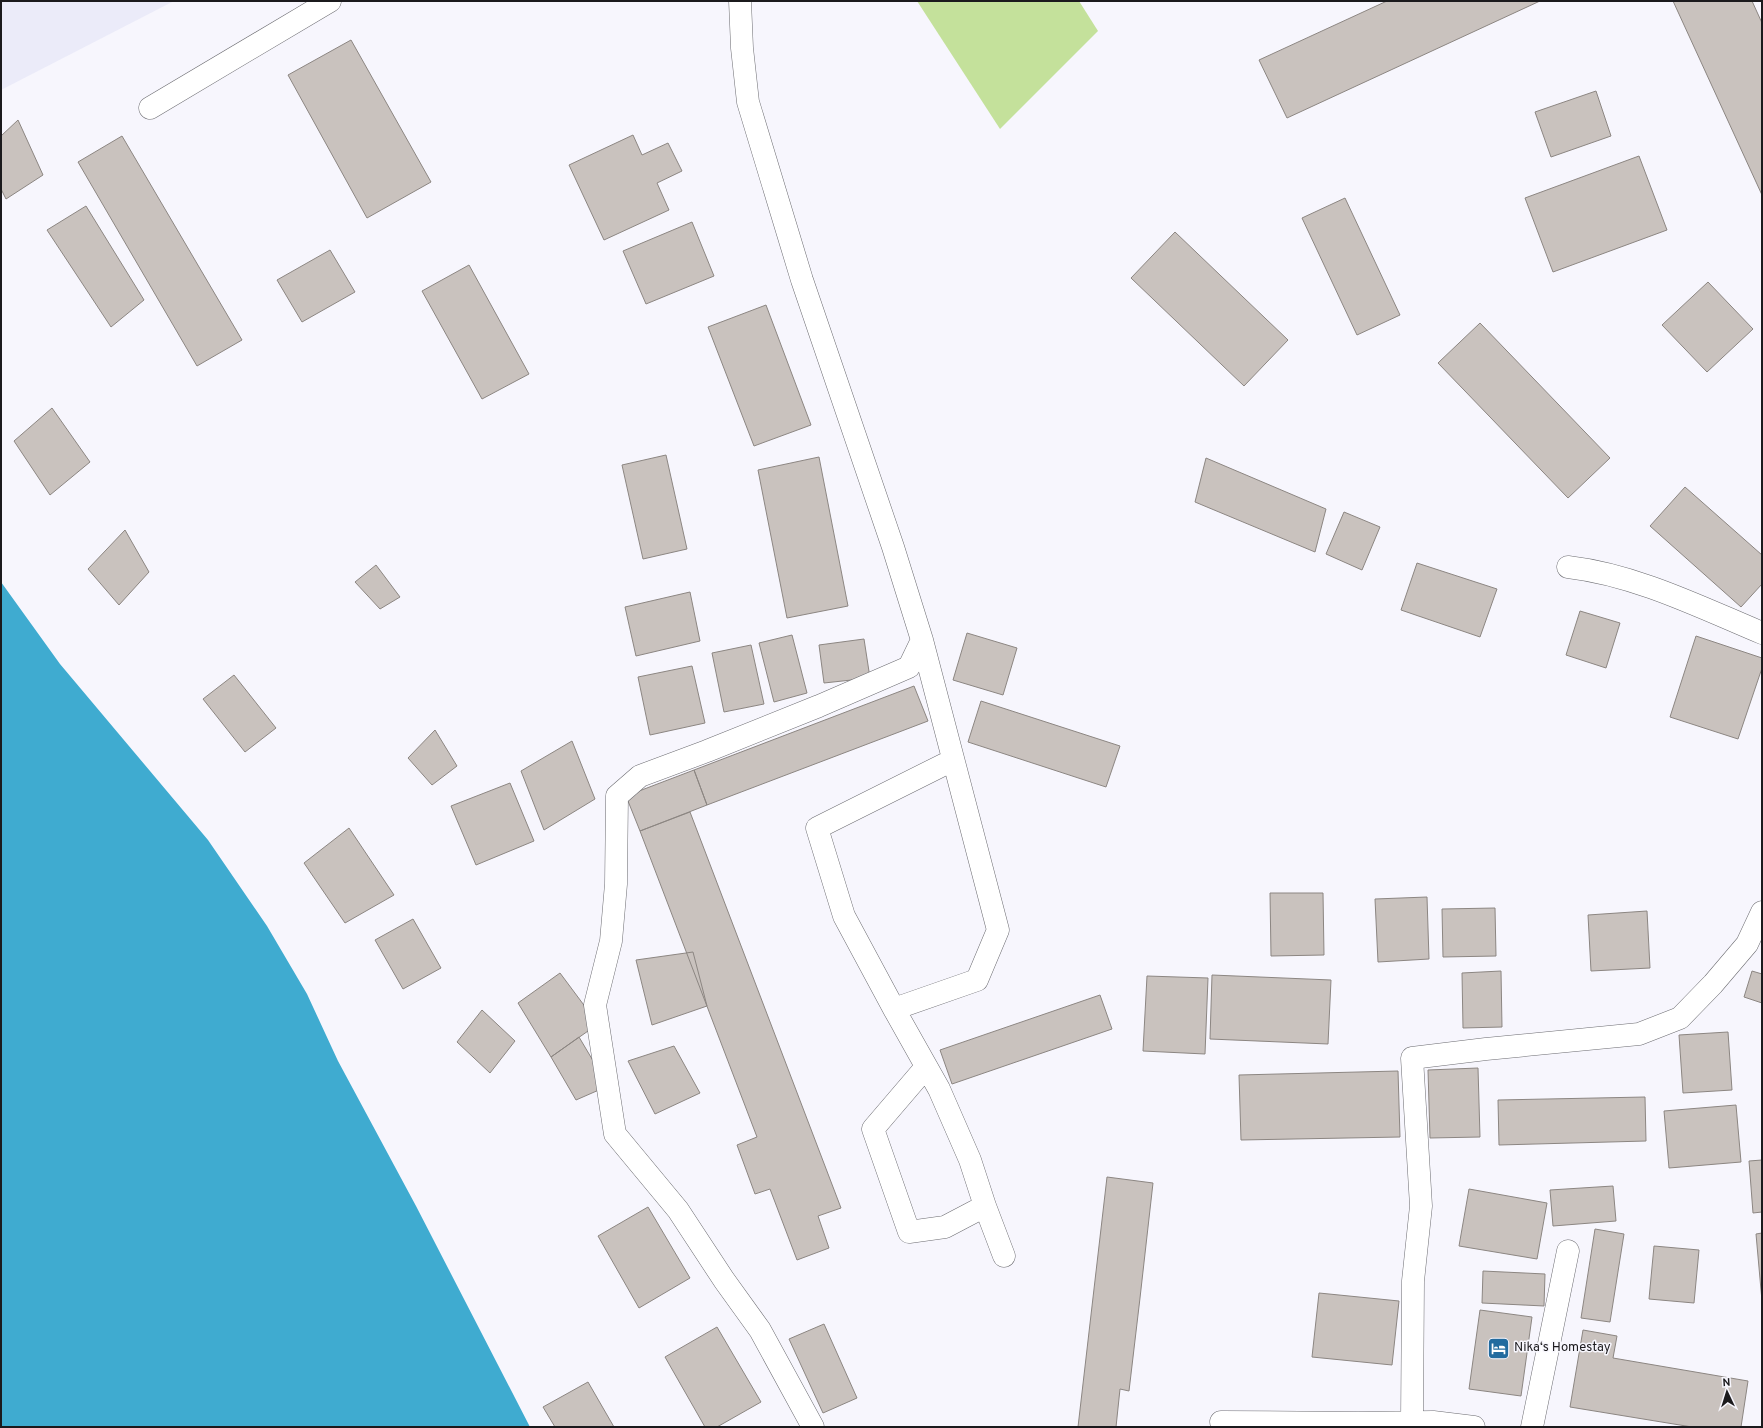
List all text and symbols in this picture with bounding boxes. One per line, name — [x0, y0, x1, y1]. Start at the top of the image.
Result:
hotel icon: Nika‘s Homestay — [1486, 1335, 1512, 1361]
place label: Nika‘s Homestay — [1514, 1340, 1611, 1356]
north arrow — [1707, 1372, 1747, 1412]
text: N — [1722, 1376, 1731, 1390]

